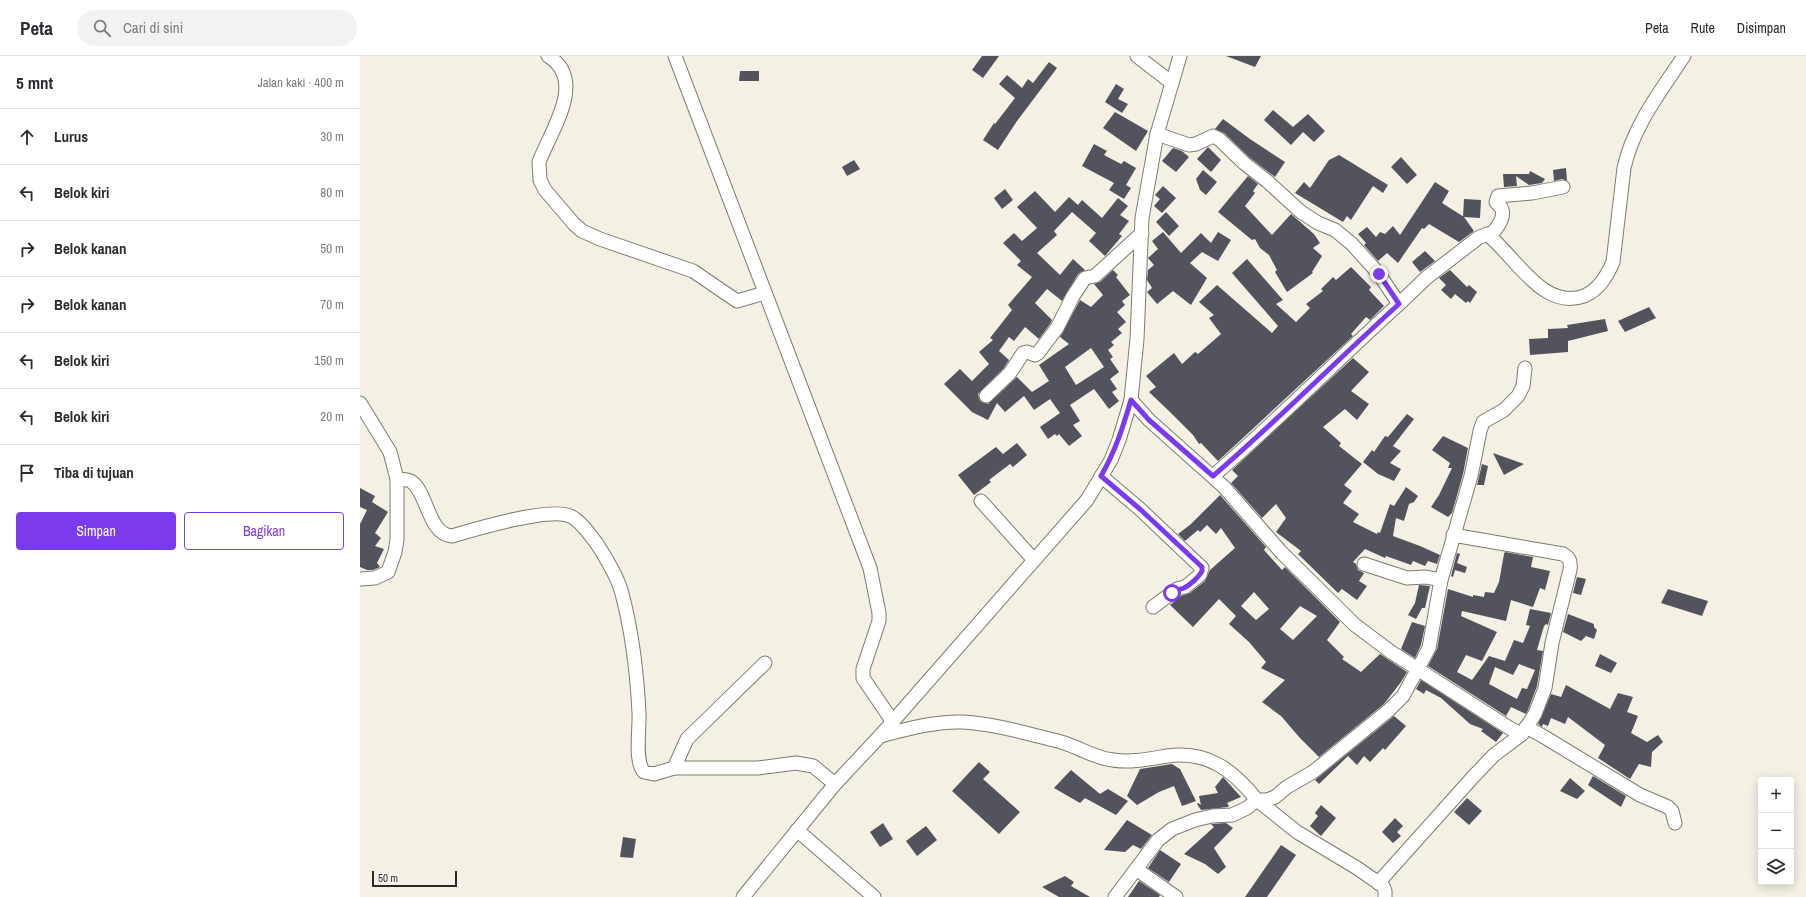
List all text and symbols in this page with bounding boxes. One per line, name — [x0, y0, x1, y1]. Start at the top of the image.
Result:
search box — [77, 10, 357, 46]
text: Peta — [20, 15, 53, 41]
icon: search — [91, 17, 113, 39]
text: Cari di sini — [123, 17, 183, 38]
text: Peta — [1645, 19, 1669, 37]
text: Rute — [1691, 19, 1715, 37]
text: Disimpan — [1737, 19, 1786, 37]
text: 5 mnt — [16, 71, 53, 94]
text: Jalan kaki · 400 m — [257, 74, 344, 91]
icon: ahead — [16, 126, 38, 148]
text: Lurus — [54, 126, 88, 147]
text: 30 m — [320, 128, 344, 145]
icon: left — [16, 182, 38, 204]
text: Belok kiri — [54, 182, 109, 203]
text: 80 m — [320, 184, 344, 201]
icon: right — [16, 238, 38, 260]
text: Belok kanan — [54, 238, 126, 259]
text: 50 m — [320, 240, 344, 257]
route end — [1370, 265, 1388, 283]
icon: right — [16, 294, 38, 316]
text: Belok kanan — [54, 294, 126, 315]
text: 70 m — [320, 296, 344, 313]
icon: left — [16, 350, 38, 372]
text: Belok kiri — [54, 350, 109, 371]
text: 150 m — [314, 352, 344, 369]
icon: left — [16, 406, 38, 428]
text: Belok kiri — [54, 406, 109, 427]
text: 20 m — [320, 408, 344, 425]
icon: arrive — [16, 462, 38, 484]
text: Tiba di tujuan — [54, 462, 134, 483]
button: Simpan — [16, 512, 176, 550]
button: Bagikan — [184, 512, 344, 550]
route start — [1163, 584, 1181, 602]
map controls — [1758, 777, 1794, 885]
button: + — [1758, 777, 1794, 813]
button: − — [1758, 813, 1794, 849]
button: layers — [1758, 849, 1794, 885]
scale bar — [372, 869, 457, 888]
text: 50 m — [378, 871, 398, 885]

